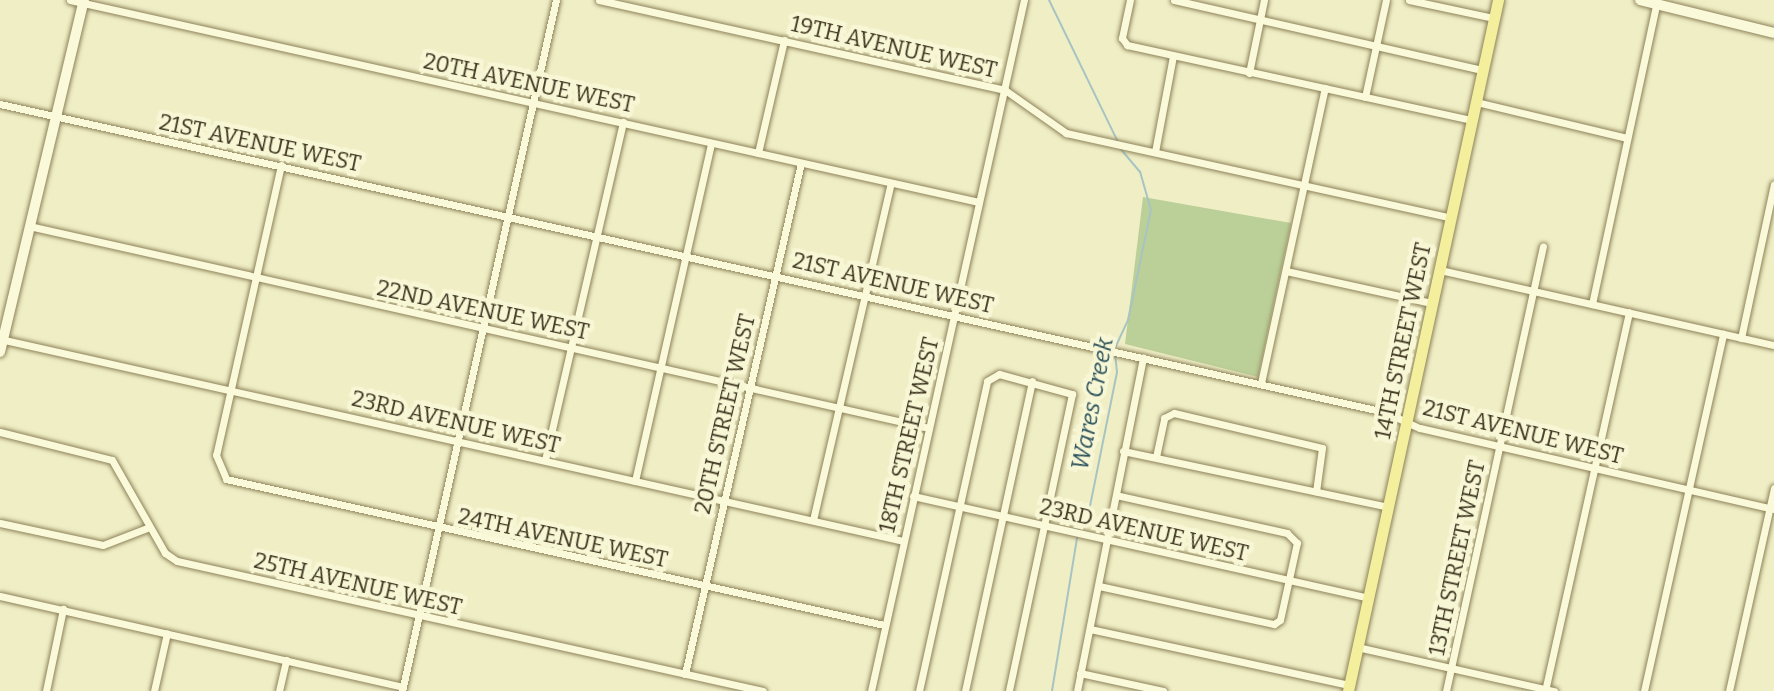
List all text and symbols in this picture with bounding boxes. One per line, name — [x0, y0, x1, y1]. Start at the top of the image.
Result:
street label: 19TH AVENUE WEST — [788, 10, 1000, 84]
street label: 20TH AVENUE WEST — [421, 48, 637, 118]
street label: 21ST AVENUE WEST — [157, 109, 363, 177]
street label: 14TH STREET WEST — [1369, 240, 1437, 442]
street label: 21ST AVENUE WEST — [790, 247, 996, 319]
street label: 22ND AVENUE WEST — [375, 275, 591, 345]
street label: 20TH STREET WEST — [689, 311, 761, 517]
street label: 18TH STREET WEST — [874, 335, 944, 535]
water label: Wares Creek — [1066, 335, 1120, 473]
street label: 23RD AVENUE WEST — [349, 385, 563, 459]
street label: 21ST AVENUE WEST — [1420, 394, 1626, 470]
street label: 13TH STREET WEST — [1423, 458, 1491, 658]
street label: 23RD AVENUE WEST — [1037, 493, 1251, 567]
street label: 24TH AVENUE WEST — [456, 503, 670, 573]
street label: 25TH AVENUE WEST — [251, 547, 465, 621]

